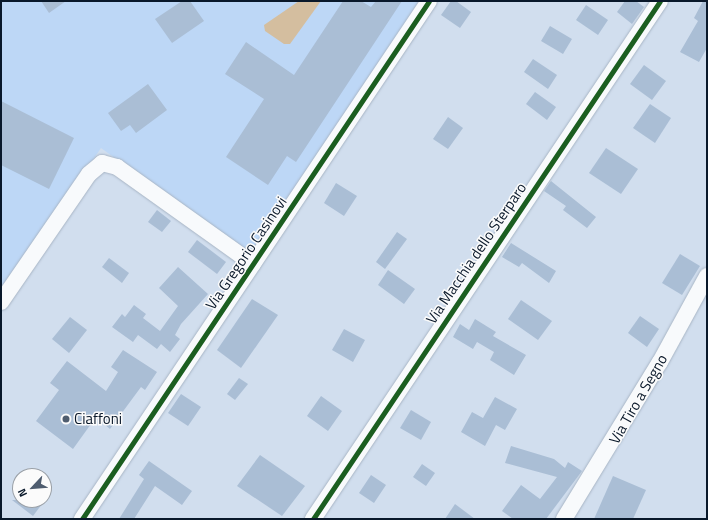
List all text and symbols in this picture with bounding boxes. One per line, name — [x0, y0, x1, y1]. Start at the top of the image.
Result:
street label: Via Macchia dello Sterparo — [422, 179, 530, 327]
street label: Via Gregorio Casinovi — [202, 193, 290, 313]
street label: Via Tiro a Segno — [605, 351, 671, 447]
place label: Ciaffoni — [74, 410, 122, 428]
marker: Ciaffoni — [61, 414, 71, 424]
north arrow — [12, 468, 52, 508]
text: N — [13, 486, 31, 500]

